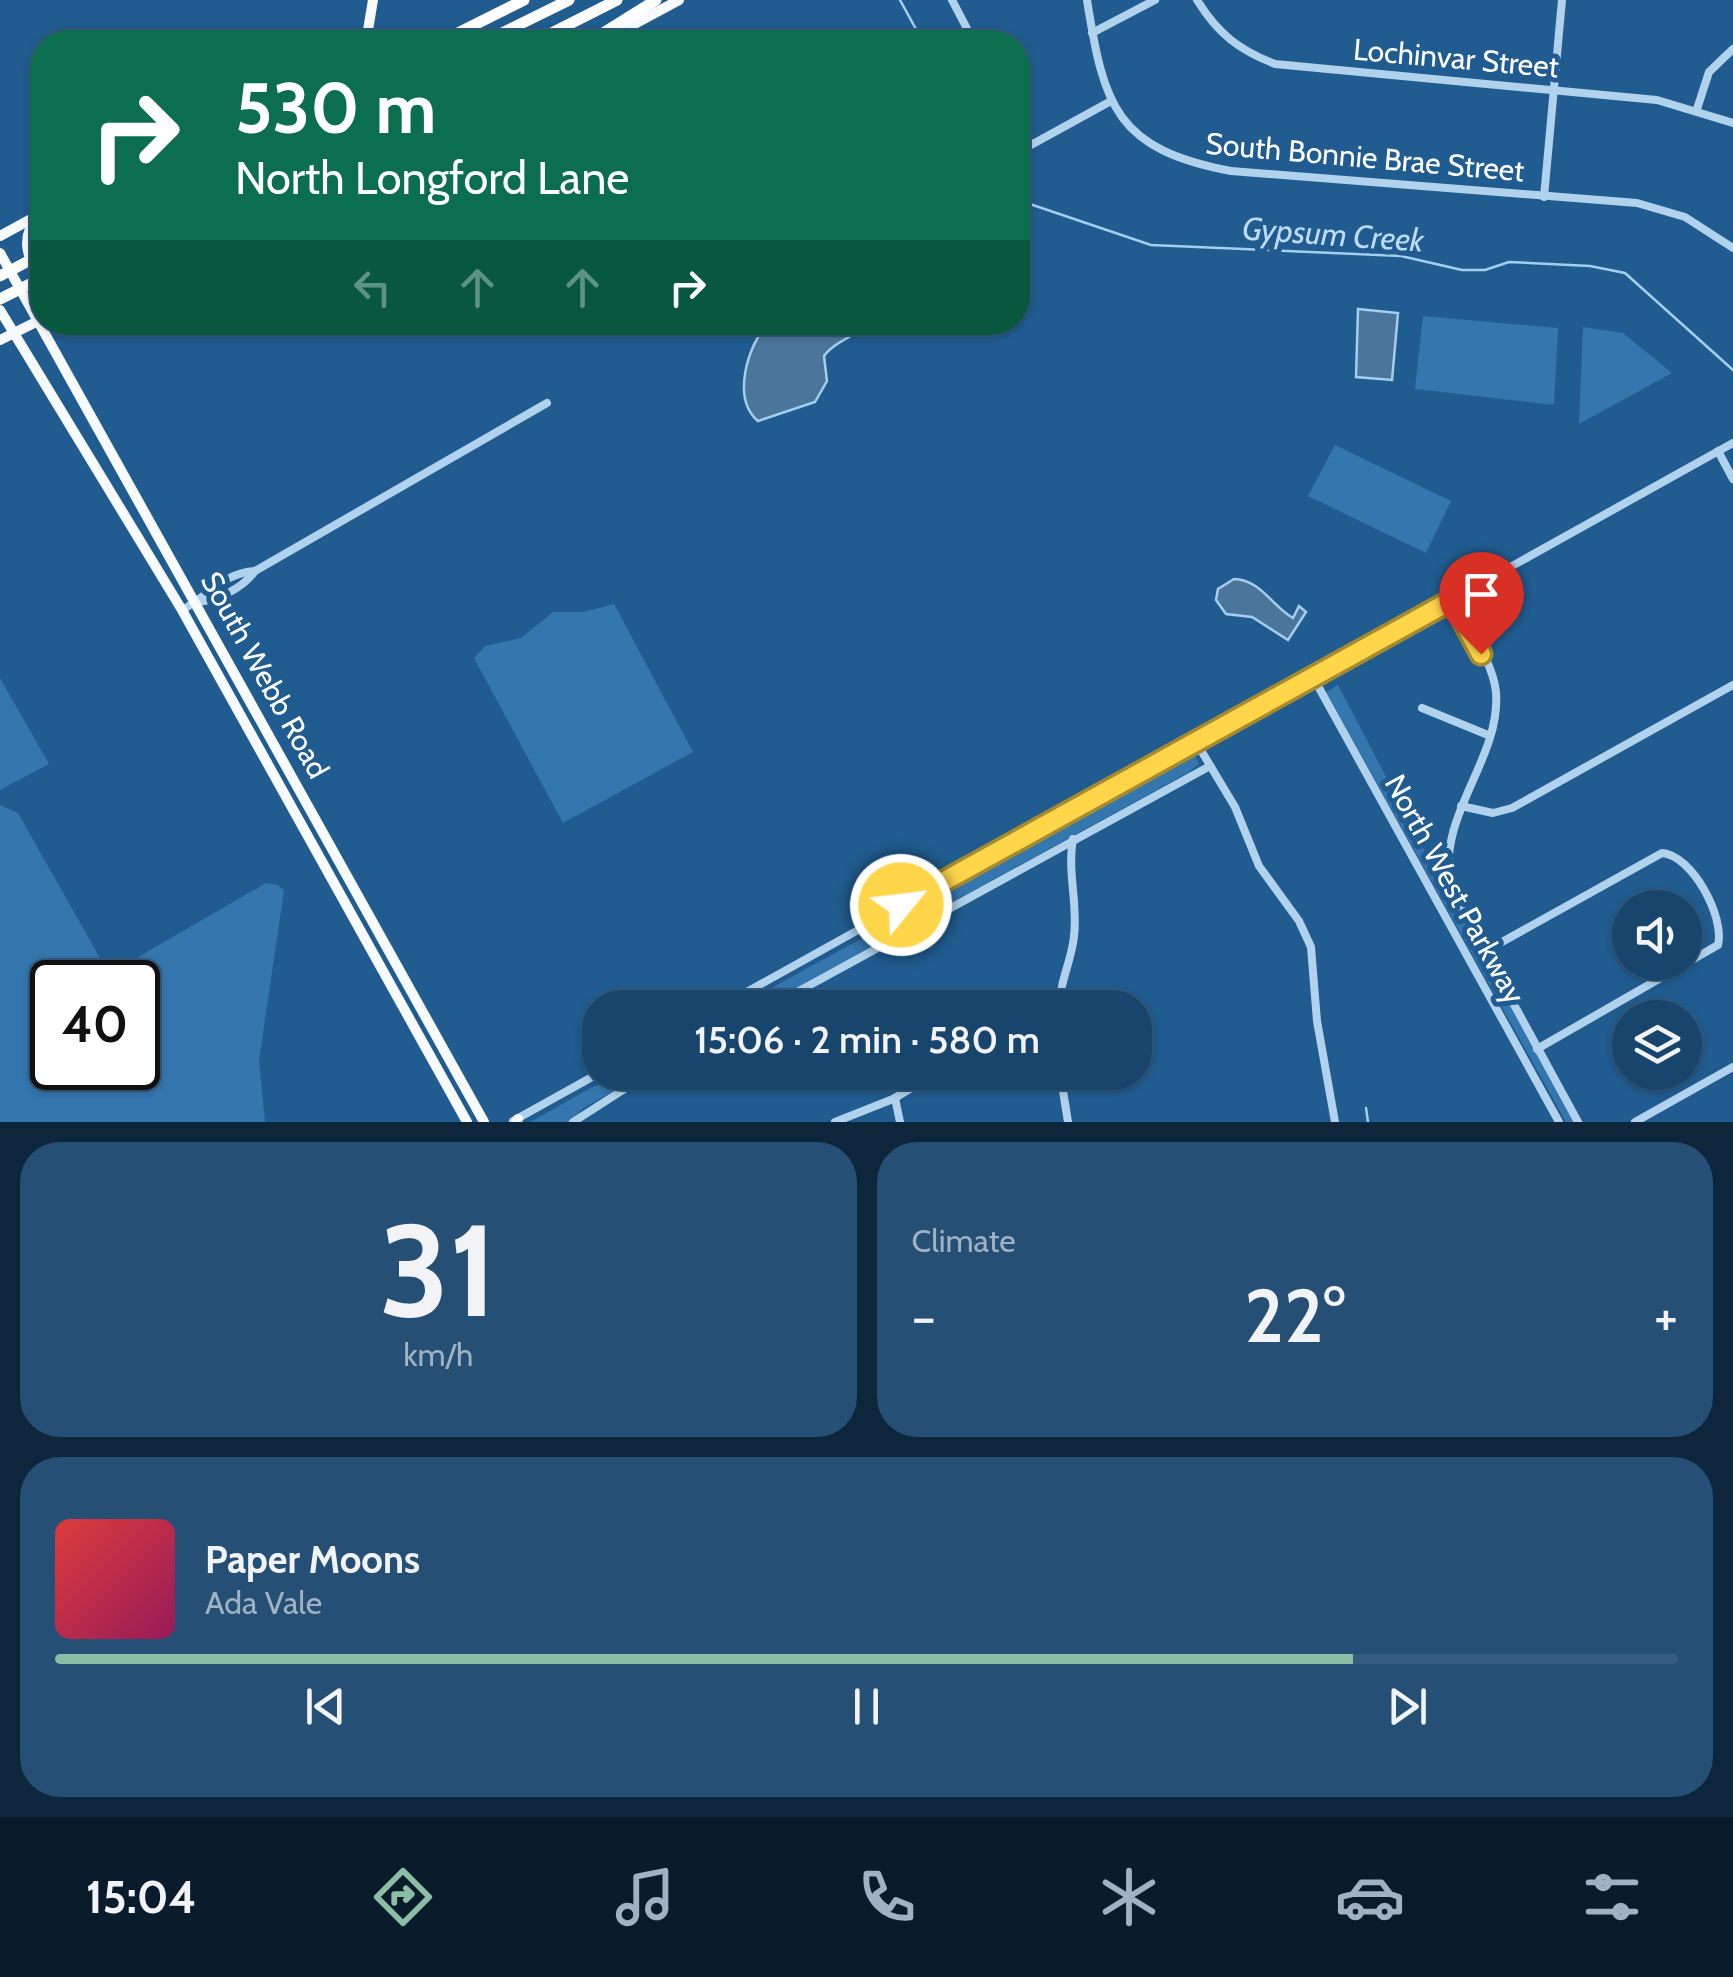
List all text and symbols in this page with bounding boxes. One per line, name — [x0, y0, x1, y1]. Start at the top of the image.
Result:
street label: Lochinvar Street — [1352, 31, 1560, 85]
text: 530 m — [235, 65, 436, 151]
icon: right — [70, 70, 200, 200]
street label: South Bonnie Brae Street — [1204, 125, 1526, 189]
text: North Longford Lane — [235, 151, 629, 205]
water label: Gypsum Creek — [1241, 208, 1426, 260]
icon: left — [345, 260, 400, 315]
icon: ahead — [450, 260, 505, 315]
icon: ahead — [555, 260, 610, 315]
icon: right — [660, 260, 715, 315]
pin — [1439, 552, 1524, 655]
street label: South Webb Road — [193, 565, 337, 785]
icon: arrive — [1454, 567, 1509, 622]
street label: North West Parkway — [1377, 768, 1533, 1010]
position arrow — [849, 853, 953, 957]
map controls — [1612, 890, 1702, 1090]
button: sound — [1612, 890, 1702, 980]
speed limit sign: 40 — [30, 960, 160, 1090]
button: layers — [1612, 1000, 1702, 1090]
text: 15:06 · 2 min · 580 m — [694, 1016, 1040, 1063]
text: 31 — [379, 1191, 497, 1349]
text: Climate — [912, 1221, 1016, 1260]
text: 22° — [1244, 1270, 1345, 1361]
text: − — [912, 1283, 936, 1350]
text: + — [1654, 1283, 1678, 1350]
text: km/h — [403, 1335, 473, 1374]
text: Paper Moons — [205, 1536, 420, 1583]
text: Ada Vale — [205, 1583, 322, 1622]
icon: previous — [298, 1679, 353, 1734]
icon: pause — [839, 1679, 894, 1734]
icon: next — [1380, 1679, 1435, 1734]
icon: directions — [368, 1862, 438, 1932]
icon: music — [610, 1862, 680, 1932]
icon: phone — [852, 1862, 922, 1932]
icon: climate — [1094, 1862, 1164, 1932]
icon: car — [1335, 1862, 1405, 1932]
icon: filters — [1577, 1862, 1647, 1932]
text: 15:04 — [86, 1870, 196, 1924]

